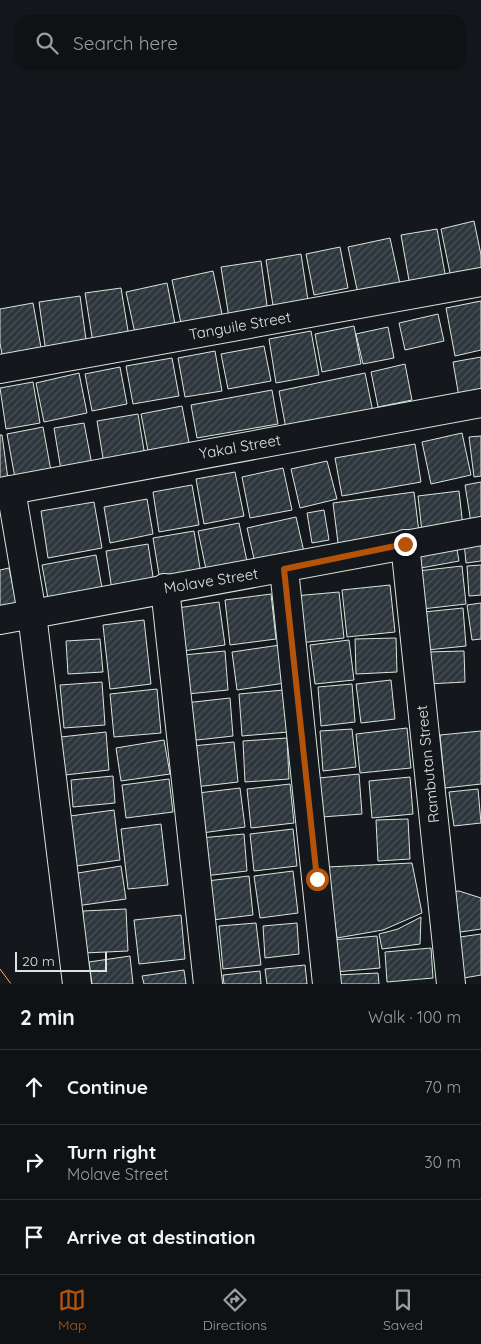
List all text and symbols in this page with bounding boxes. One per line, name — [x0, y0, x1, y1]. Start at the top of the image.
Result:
search box — [15, 15, 466, 70]
icon: search — [33, 29, 61, 57]
text: Search here — [73, 31, 178, 55]
street label: Tanguile Street — [187, 307, 292, 344]
street label: Yakal Street — [198, 430, 282, 463]
route end — [394, 533, 417, 556]
street label: Molave Street — [162, 564, 259, 597]
street label: Rambutan Street — [412, 704, 443, 824]
route start — [306, 868, 329, 891]
scale bar — [15, 949, 108, 972]
text: 20 m — [22, 952, 55, 970]
text: 2 min — [20, 1004, 75, 1030]
text: Walk · 100 m — [368, 1007, 461, 1027]
icon: ahead — [20, 1073, 48, 1101]
text: Continue — [67, 1075, 148, 1099]
text: 70 m — [424, 1077, 461, 1097]
text: Turn right — [67, 1140, 156, 1164]
icon: right — [20, 1148, 48, 1176]
text: 30 m — [424, 1152, 461, 1172]
text: Molave Street — [67, 1164, 169, 1184]
icon: arrive — [20, 1223, 48, 1251]
text: Arrive at destination — [67, 1225, 256, 1249]
tab: Map — [58, 1286, 87, 1334]
tab: Directions — [203, 1286, 267, 1334]
tab: Saved — [383, 1286, 423, 1334]

